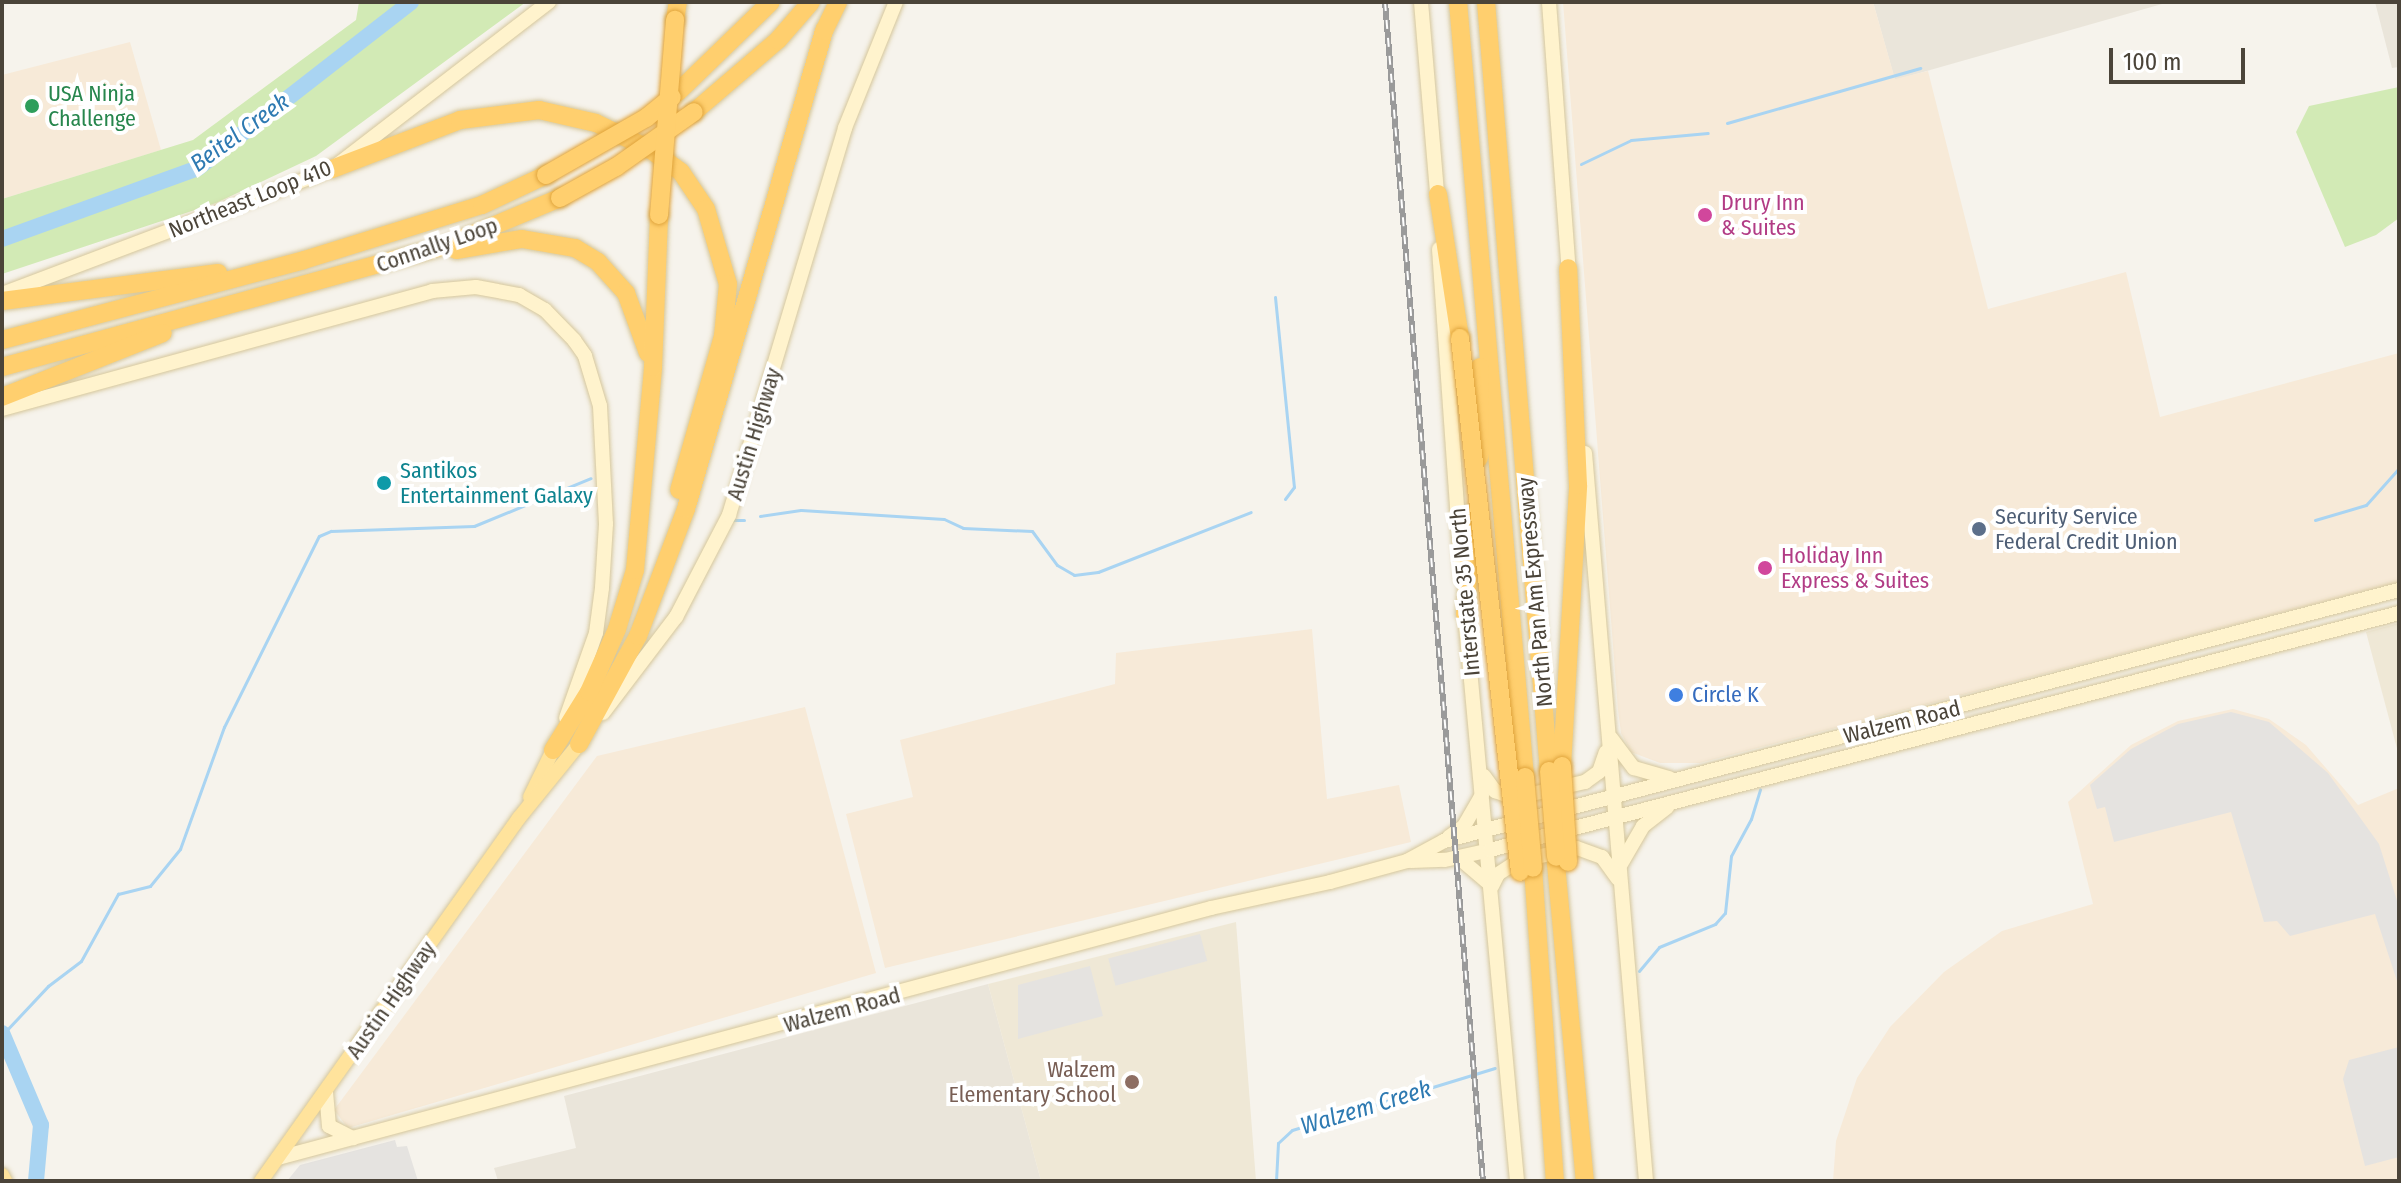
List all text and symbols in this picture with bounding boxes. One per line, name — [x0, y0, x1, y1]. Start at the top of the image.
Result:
scale bar — [2113, 32, 2249, 82]
text: 100 m — [2123, 48, 2181, 76]
place label: USA Ninja Challenge — [48, 80, 136, 132]
water label: Beitel Creek — [185, 88, 295, 178]
marker: USA Ninja Challenge — [23, 97, 41, 115]
street label: Northeast Loop 410 — [165, 154, 335, 244]
place label: Drury Inn & Suites — [1721, 189, 1805, 240]
marker: Drury Inn & Suites — [1696, 206, 1714, 224]
street label: Connally Loop — [373, 212, 501, 278]
street label: Austin Highway — [721, 365, 787, 503]
place label: Santikos Entertainment Galaxy — [400, 457, 593, 508]
marker: Santikos Entertainment Galaxy — [375, 474, 393, 492]
street label: North Pan Am Expressway — [1512, 476, 1558, 708]
place label: Security Service Federal Credit Union — [1995, 503, 2178, 554]
street label: Interstate 35 North — [1444, 507, 1486, 677]
marker: Security Service Federal Credit Union — [1970, 520, 1988, 538]
place label: Holiday Inn Express & Suites — [1781, 542, 1929, 594]
marker: Holiday Inn Express & Suites — [1756, 559, 1774, 577]
place label: Circle K — [1692, 682, 1759, 708]
marker: Circle K — [1667, 686, 1685, 704]
street label: Walzem Road — [1841, 695, 1963, 749]
street label: Austin Highway — [341, 936, 441, 1064]
street label: Walzem Road — [781, 982, 903, 1038]
place label: Walzem Elementary School — [949, 1056, 1116, 1108]
marker: Walzem Elementary School — [1123, 1073, 1141, 1091]
water label: Walzem Creek — [1297, 1075, 1435, 1141]

